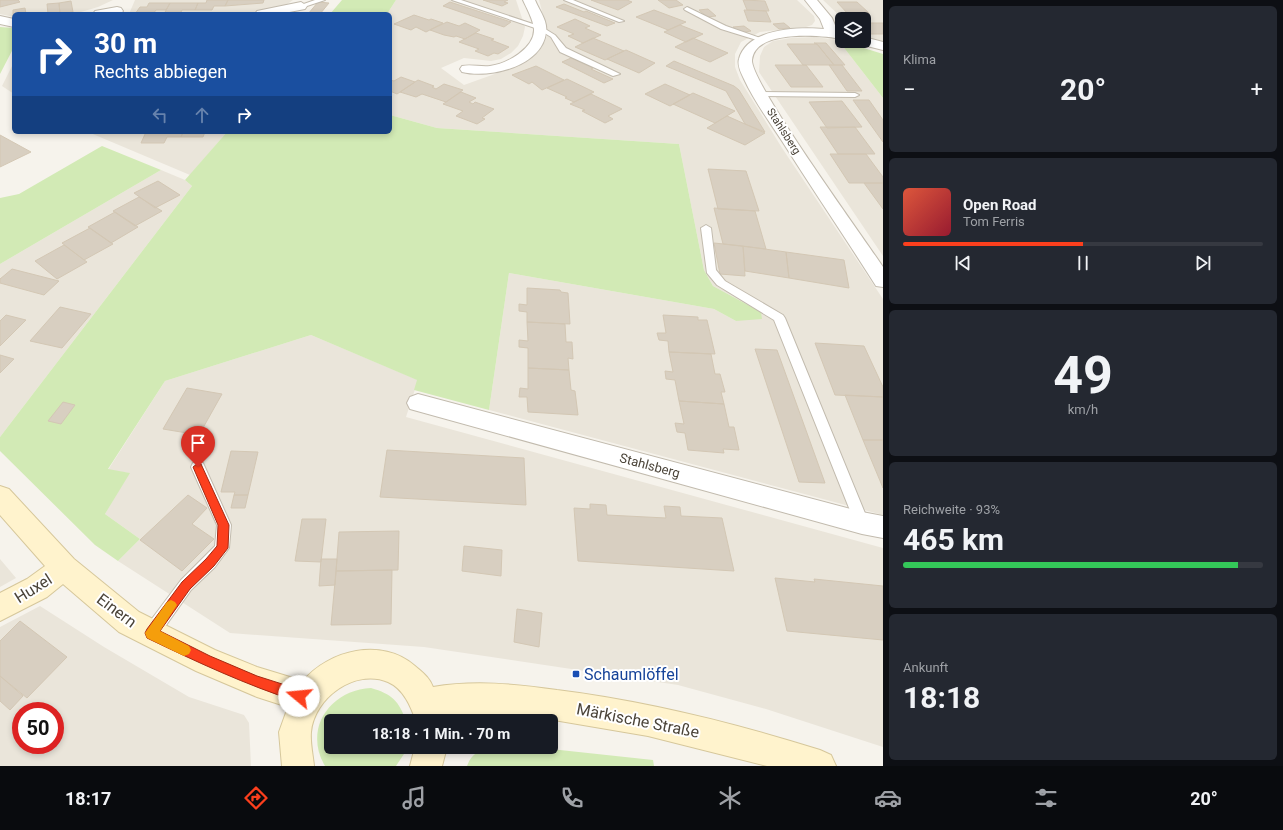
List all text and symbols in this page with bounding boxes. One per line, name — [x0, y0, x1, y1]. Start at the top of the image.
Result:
map controls — [835, 12, 871, 48]
button: layers — [835, 12, 871, 48]
text: 30 m — [94, 27, 157, 60]
icon: right — [28, 28, 80, 80]
text: Klima — [903, 52, 936, 67]
text: Rechts abbiegen — [94, 61, 227, 82]
text: 20° — [1060, 72, 1106, 107]
text: − — [903, 77, 916, 102]
text: + — [1251, 77, 1263, 102]
icon: left — [149, 104, 171, 126]
icon: ahead — [191, 104, 213, 126]
icon: right — [233, 104, 255, 126]
street label: Stahlsberg — [764, 106, 803, 157]
text: Open Road — [963, 196, 1037, 214]
text: Tom Ferris — [963, 214, 1025, 229]
icon: previous — [952, 252, 974, 274]
icon: pause — [1072, 252, 1094, 274]
icon: next — [1192, 252, 1214, 274]
text: 49 — [1053, 345, 1113, 406]
text: km/h — [1068, 402, 1098, 417]
pin — [181, 426, 215, 467]
icon: arrive — [187, 432, 209, 454]
street label: Stahlsberg — [618, 450, 682, 481]
text: Reichweite · 93% — [903, 502, 1000, 517]
text: 465 km — [903, 522, 1004, 557]
street label: Huxel — [11, 570, 55, 607]
street label: Einern — [93, 589, 140, 631]
text: Ankunft — [903, 660, 948, 675]
place label: Schaumlöffel — [584, 665, 679, 684]
marker: Schaumlöffel — [571, 669, 581, 679]
position arrow — [278, 675, 320, 717]
text: 18:18 — [903, 680, 980, 715]
street label: Märkische Straße — [575, 699, 701, 742]
speed limit sign: 50 — [12, 702, 64, 754]
text: 18:18 · 1 Min. · 70 m — [372, 725, 510, 743]
icon: directions — [242, 784, 270, 812]
icon: music — [400, 784, 428, 812]
icon: phone — [558, 784, 586, 812]
icon: climate — [716, 784, 744, 812]
icon: car — [874, 784, 902, 812]
icon: filters — [1032, 784, 1060, 812]
text: 18:17 — [65, 788, 111, 809]
text: 20° — [1190, 788, 1218, 809]

